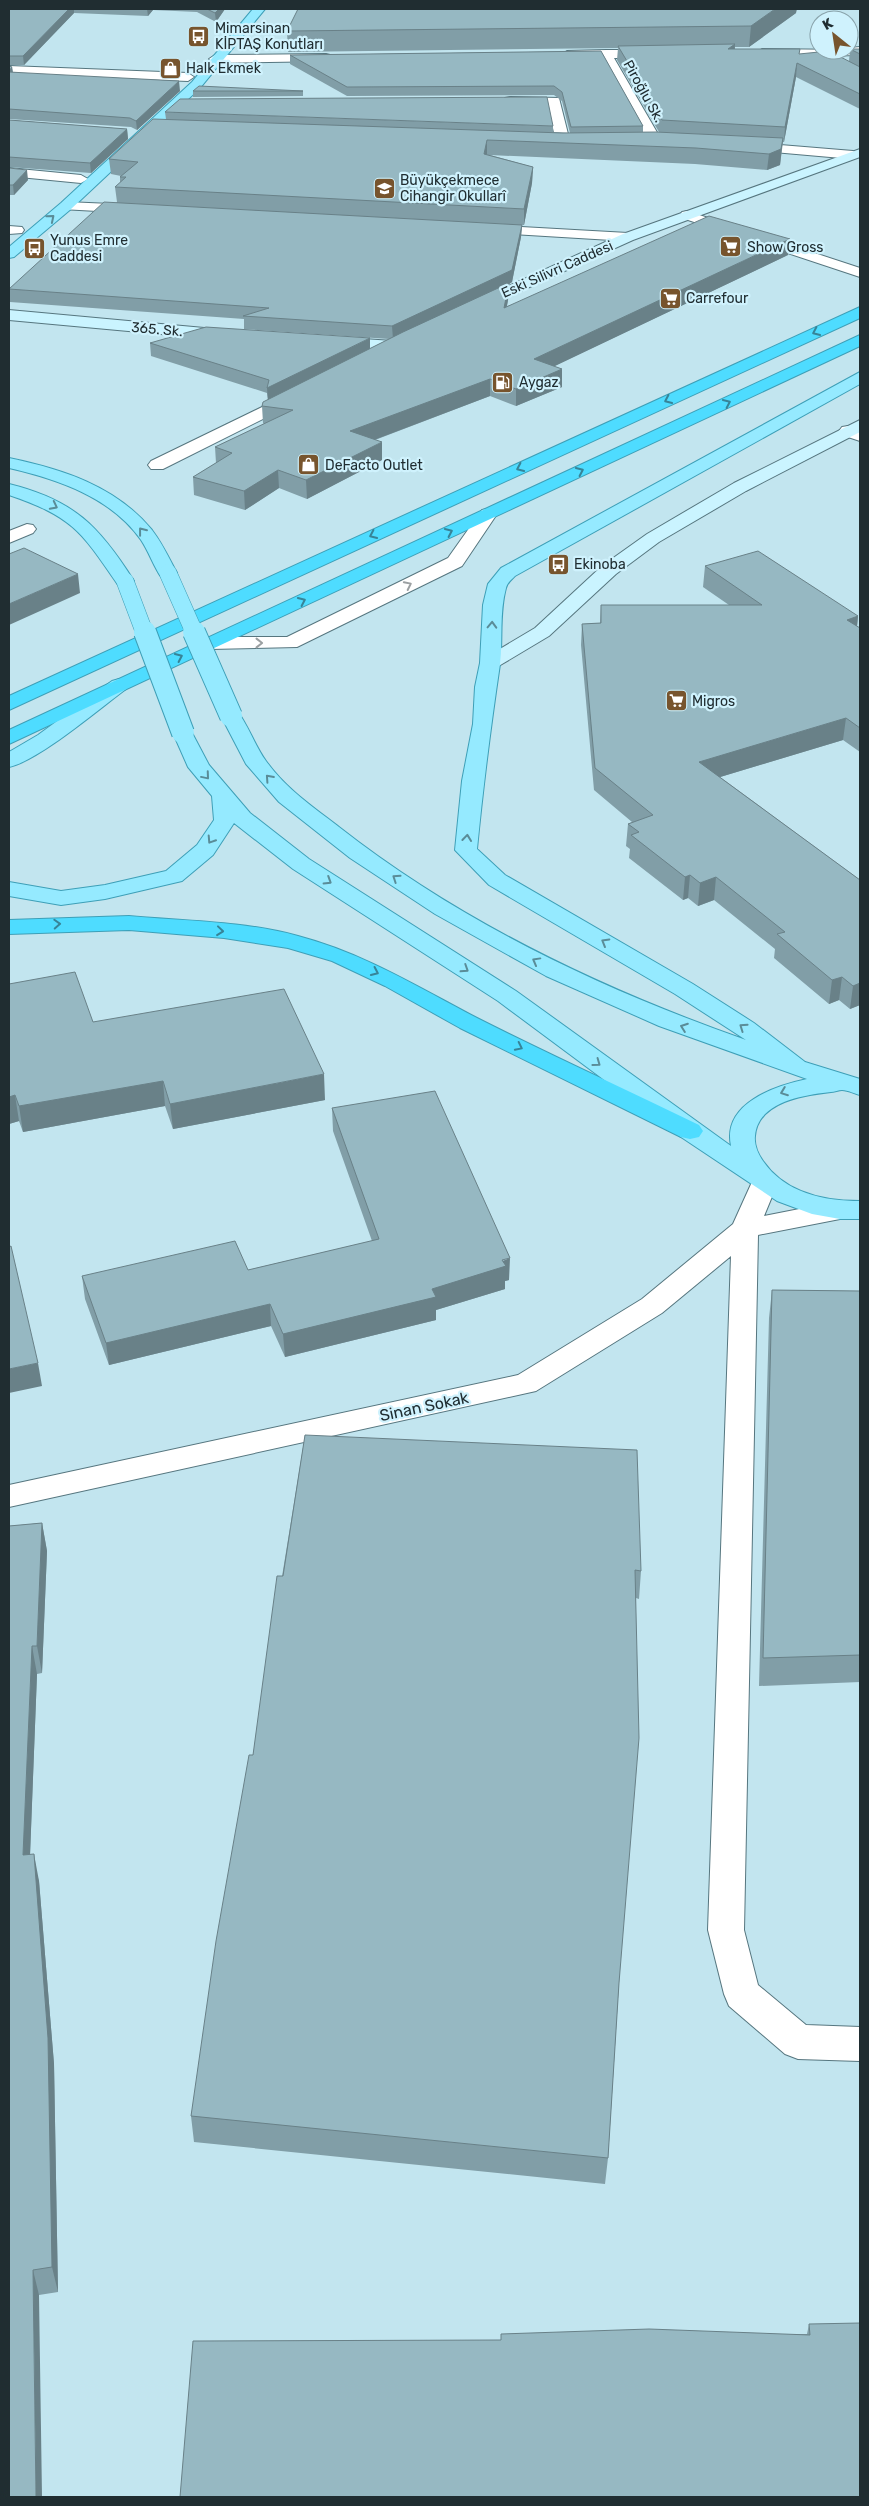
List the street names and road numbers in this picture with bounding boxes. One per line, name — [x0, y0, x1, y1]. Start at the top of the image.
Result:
street label: Piroğlu Sk. — [619, 57, 668, 125]
street label: Eski Silivri Caddesi — [499, 237, 616, 302]
street label: 365. Sk. — [131, 319, 183, 340]
street label: Sinan Sokak — [378, 1388, 471, 1425]

